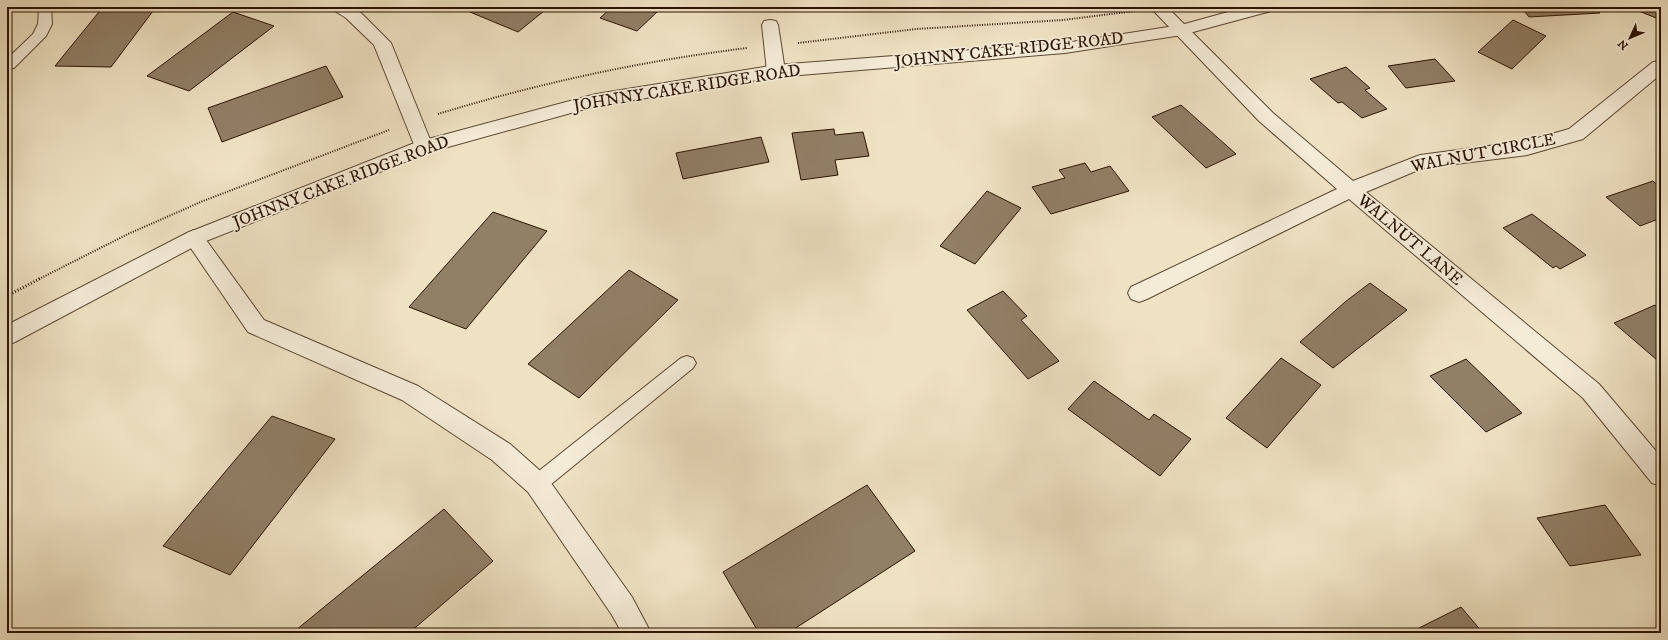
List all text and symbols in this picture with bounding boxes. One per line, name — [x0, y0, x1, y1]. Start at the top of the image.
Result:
north arrow — [1610, 18, 1650, 58]
street label: JOHNNY CAKE RIDGE ROAD — [891, 27, 1125, 73]
text: N — [1615, 36, 1632, 52]
street label: JOHNNY CAKE RIDGE ROAD — [570, 59, 802, 117]
street label: WALNUT CIRCLE — [1408, 128, 1557, 178]
street label: JOHNNY CAKE RIDGE ROAD — [228, 131, 452, 234]
street label: WALNUT LANE — [1352, 189, 1467, 291]

